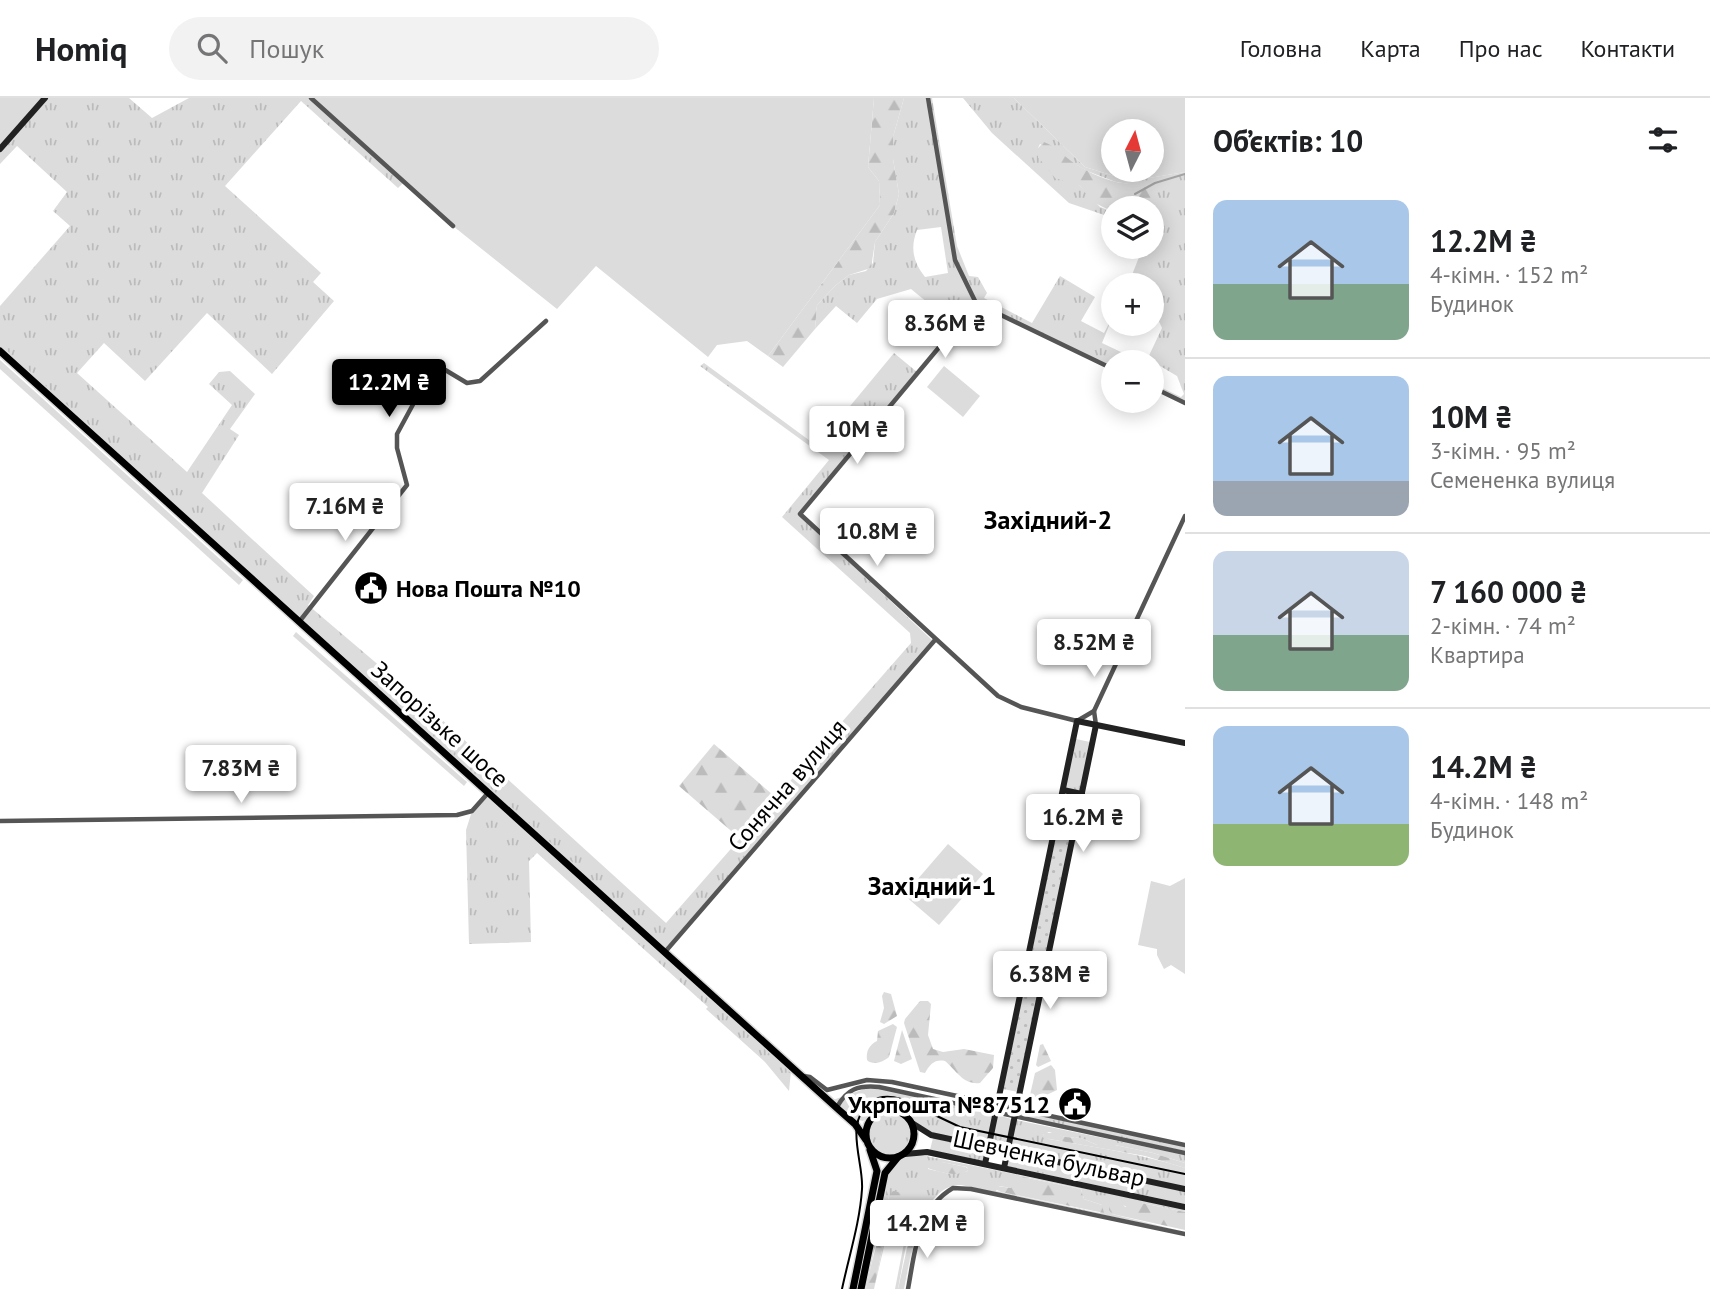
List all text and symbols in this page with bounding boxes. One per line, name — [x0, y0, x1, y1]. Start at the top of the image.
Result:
search box — [169, 17, 659, 80]
text: Homiq — [35, 27, 127, 70]
icon: search — [193, 29, 231, 67]
text: Пошук — [249, 32, 324, 65]
text: Головна — [1240, 33, 1322, 64]
text: Карта — [1360, 33, 1421, 64]
text: Про нас — [1459, 33, 1543, 64]
text: Контакти — [1581, 33, 1675, 64]
north arrow — [1101, 119, 1164, 182]
map controls — [1101, 119, 1164, 413]
text: Об’єктів: 10 — [1213, 121, 1363, 160]
icon: filters — [1644, 121, 1682, 159]
button: layers — [1101, 196, 1164, 259]
text: 12.2M ₴ — [1430, 221, 1537, 260]
icon: home — [1269, 228, 1353, 312]
text: 4-кімн. · 152 m² — [1430, 260, 1588, 289]
button: + — [1101, 273, 1164, 336]
text: Будинок — [1430, 289, 1514, 318]
pin: 8.36M ₴ — [880, 300, 1010, 360]
text: 8.36M ₴ — [904, 308, 986, 337]
button: − — [1101, 350, 1164, 413]
pin: 12.2M ₴ — [324, 360, 454, 419]
text: 12.2M ₴ — [348, 367, 430, 396]
text: 10M ₴ — [1430, 397, 1513, 436]
icon: home — [1269, 404, 1353, 488]
pin: 10M ₴ — [808, 406, 906, 466]
text: 10M ₴ — [825, 414, 889, 443]
text: 3-кімн. · 95 m² — [1430, 436, 1576, 465]
text: Семененка вулиця — [1430, 465, 1615, 494]
pin: 7.16M ₴ — [280, 484, 410, 543]
text: 7.16M ₴ — [305, 491, 385, 520]
district label: Західний-2 — [984, 503, 1112, 536]
pin: 10.8M ₴ — [812, 508, 942, 568]
text: 10.8M ₴ — [836, 516, 918, 545]
public building icon: Нова Пошта №10 — [352, 569, 390, 607]
text: 7 160 000 ₴ — [1430, 572, 1587, 611]
place label: Нова Пошта №10 — [396, 573, 581, 604]
icon: home — [1269, 579, 1353, 663]
text: 2-кімн. · 74 m² — [1430, 611, 1576, 640]
pin: 8.52M ₴ — [1029, 620, 1159, 679]
text: 8.52M ₴ — [1053, 627, 1135, 656]
text: Квартира — [1430, 640, 1525, 669]
street label: Запорізьке шосе — [365, 654, 515, 794]
street label: Сонячна вулиця — [721, 712, 853, 858]
pin: 7.83M ₴ — [176, 746, 306, 805]
text: 14.2M ₴ — [1430, 747, 1537, 786]
text: 7.83M ₴ — [201, 753, 281, 782]
icon: home — [1269, 754, 1353, 838]
text: 4-кімн. · 148 m² — [1430, 786, 1588, 815]
pin: 16.2M ₴ — [1018, 794, 1148, 854]
text: 16.2M ₴ — [1042, 802, 1124, 831]
text: Будинок — [1430, 815, 1514, 844]
district label: Західний-1 — [868, 869, 996, 902]
pin: 6.38M ₴ — [985, 951, 1115, 1011]
text: 6.38M ₴ — [1009, 959, 1091, 988]
public building icon: Укрпошта №87512 — [1056, 1085, 1094, 1123]
place label: Укрпошта №87512 — [847, 1089, 1050, 1120]
street label: Шевченка бульвар — [950, 1123, 1148, 1193]
pin: 14.2M ₴ — [862, 1200, 992, 1260]
text: 14.2M ₴ — [886, 1208, 968, 1237]

